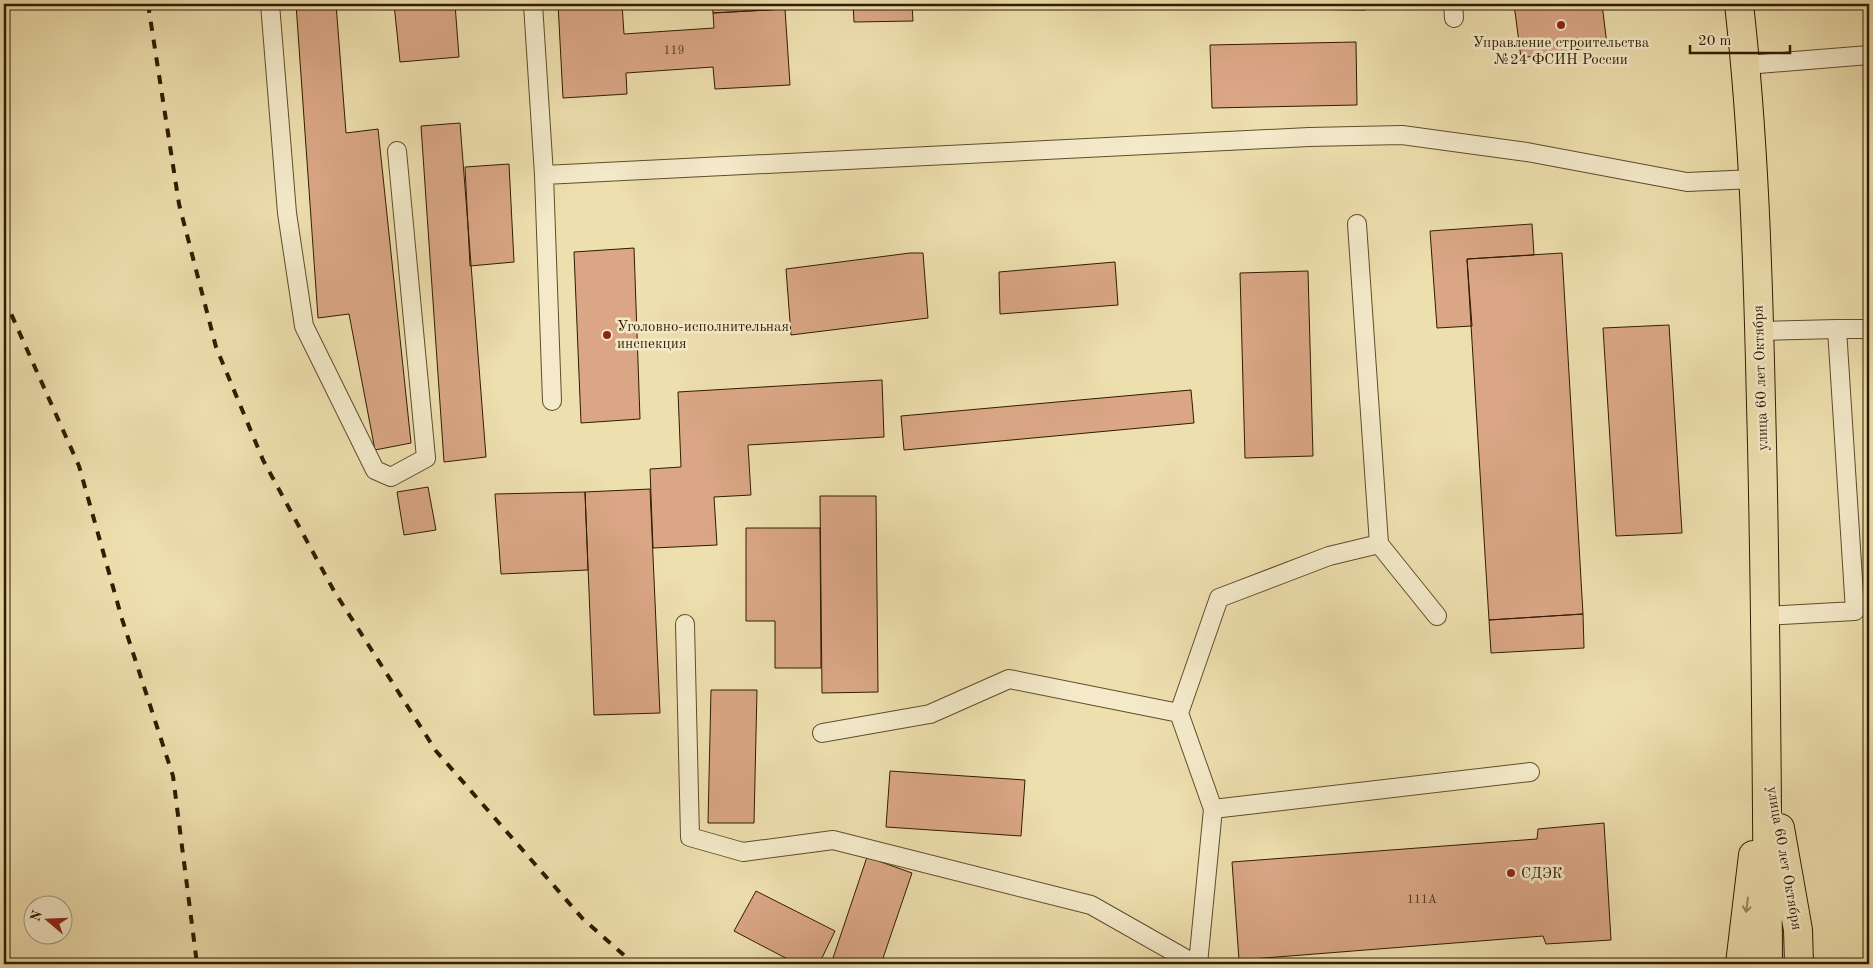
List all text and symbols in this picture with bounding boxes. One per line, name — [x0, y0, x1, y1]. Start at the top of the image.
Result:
marker: Управление строительства №24 ФСИН России — [1555, 19, 1567, 31]
scale bar — [1690, 22, 1790, 54]
text: 20 m — [1698, 34, 1732, 49]
place label: Управление строительства №24 ФСИН России — [1473, 36, 1650, 68]
house number: 119 — [664, 45, 684, 57]
street label: улица 60 лет Октября — [1751, 305, 1772, 451]
place label: Уголовно-исполнительная инспекция — [617, 320, 789, 352]
marker: Уголовно-исполнительная инспекция — [601, 329, 613, 341]
street label: улица 60 лет Октября — [1763, 785, 1804, 932]
marker: СДЭК — [1505, 867, 1517, 879]
place label: СДЭК — [1521, 867, 1563, 882]
house number: 111А — [1407, 894, 1437, 906]
north arrow — [22, 896, 72, 946]
one-way arrow — [1741, 896, 1751, 912]
text: N — [28, 908, 45, 923]

